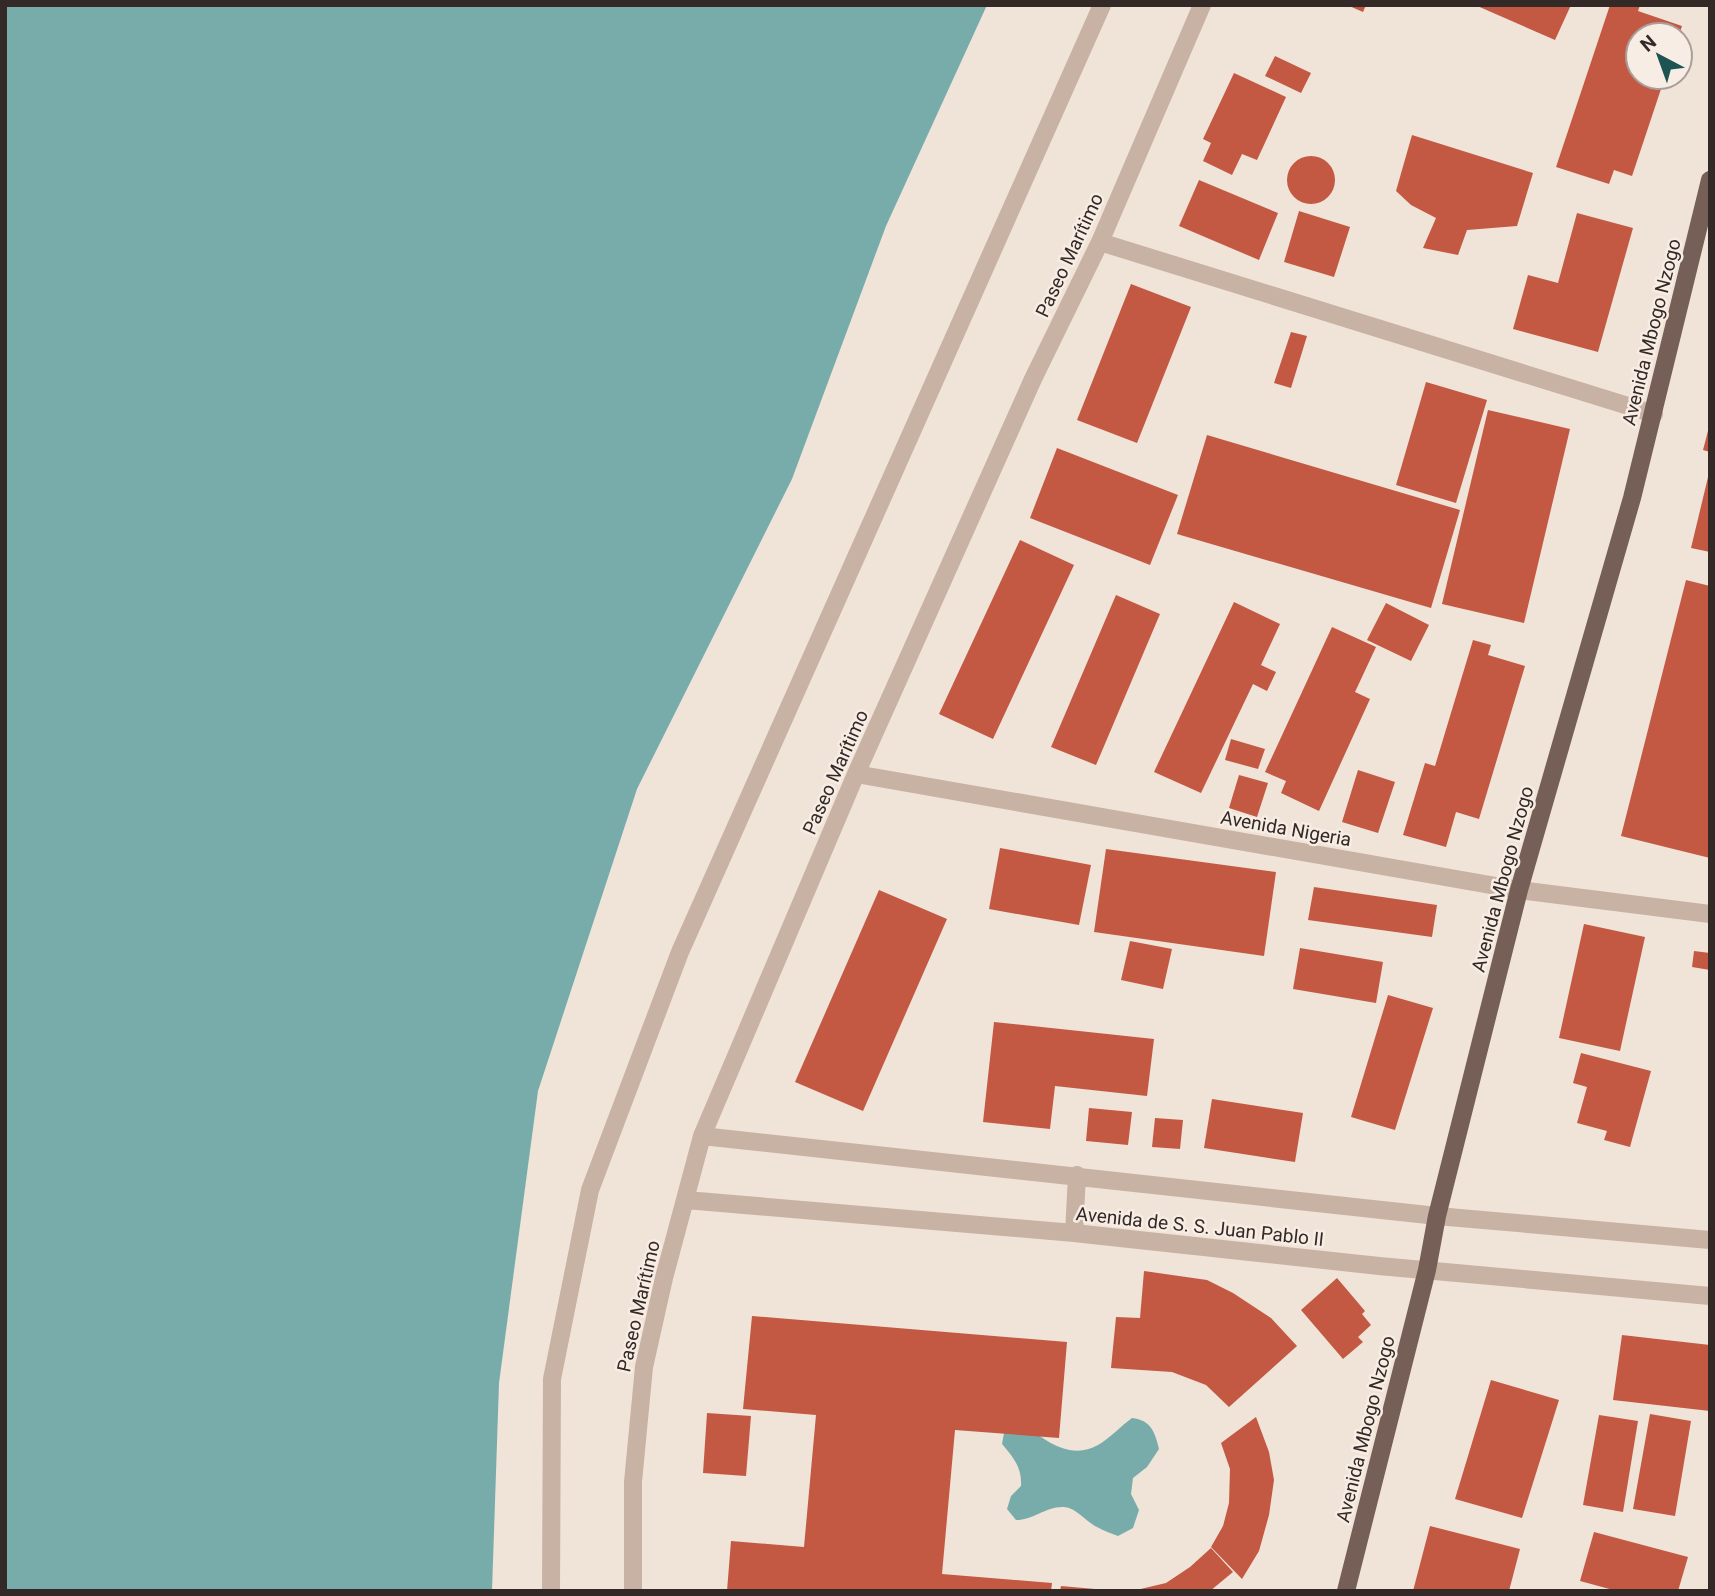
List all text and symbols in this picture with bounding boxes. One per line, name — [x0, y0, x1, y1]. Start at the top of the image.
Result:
north arrow — [1624, 21, 1694, 91]
text: N — [1636, 30, 1661, 57]
street label: Paseo Marítimo — [1031, 190, 1108, 321]
street label: Avenida Mbogo Nzogo — [1617, 236, 1686, 428]
street label: Paseo Marítimo — [798, 706, 873, 838]
street label: Avenida Mbogo Nzogo — [1467, 784, 1538, 975]
street label: Avenida Nigeria — [1219, 806, 1353, 851]
street label: Avenida de S. S. Juan Pablo II — [1075, 1202, 1325, 1251]
street label: Paseo Marítimo — [612, 1238, 665, 1374]
street label: Avenida Mbogo Nzogo — [1331, 1333, 1400, 1525]

